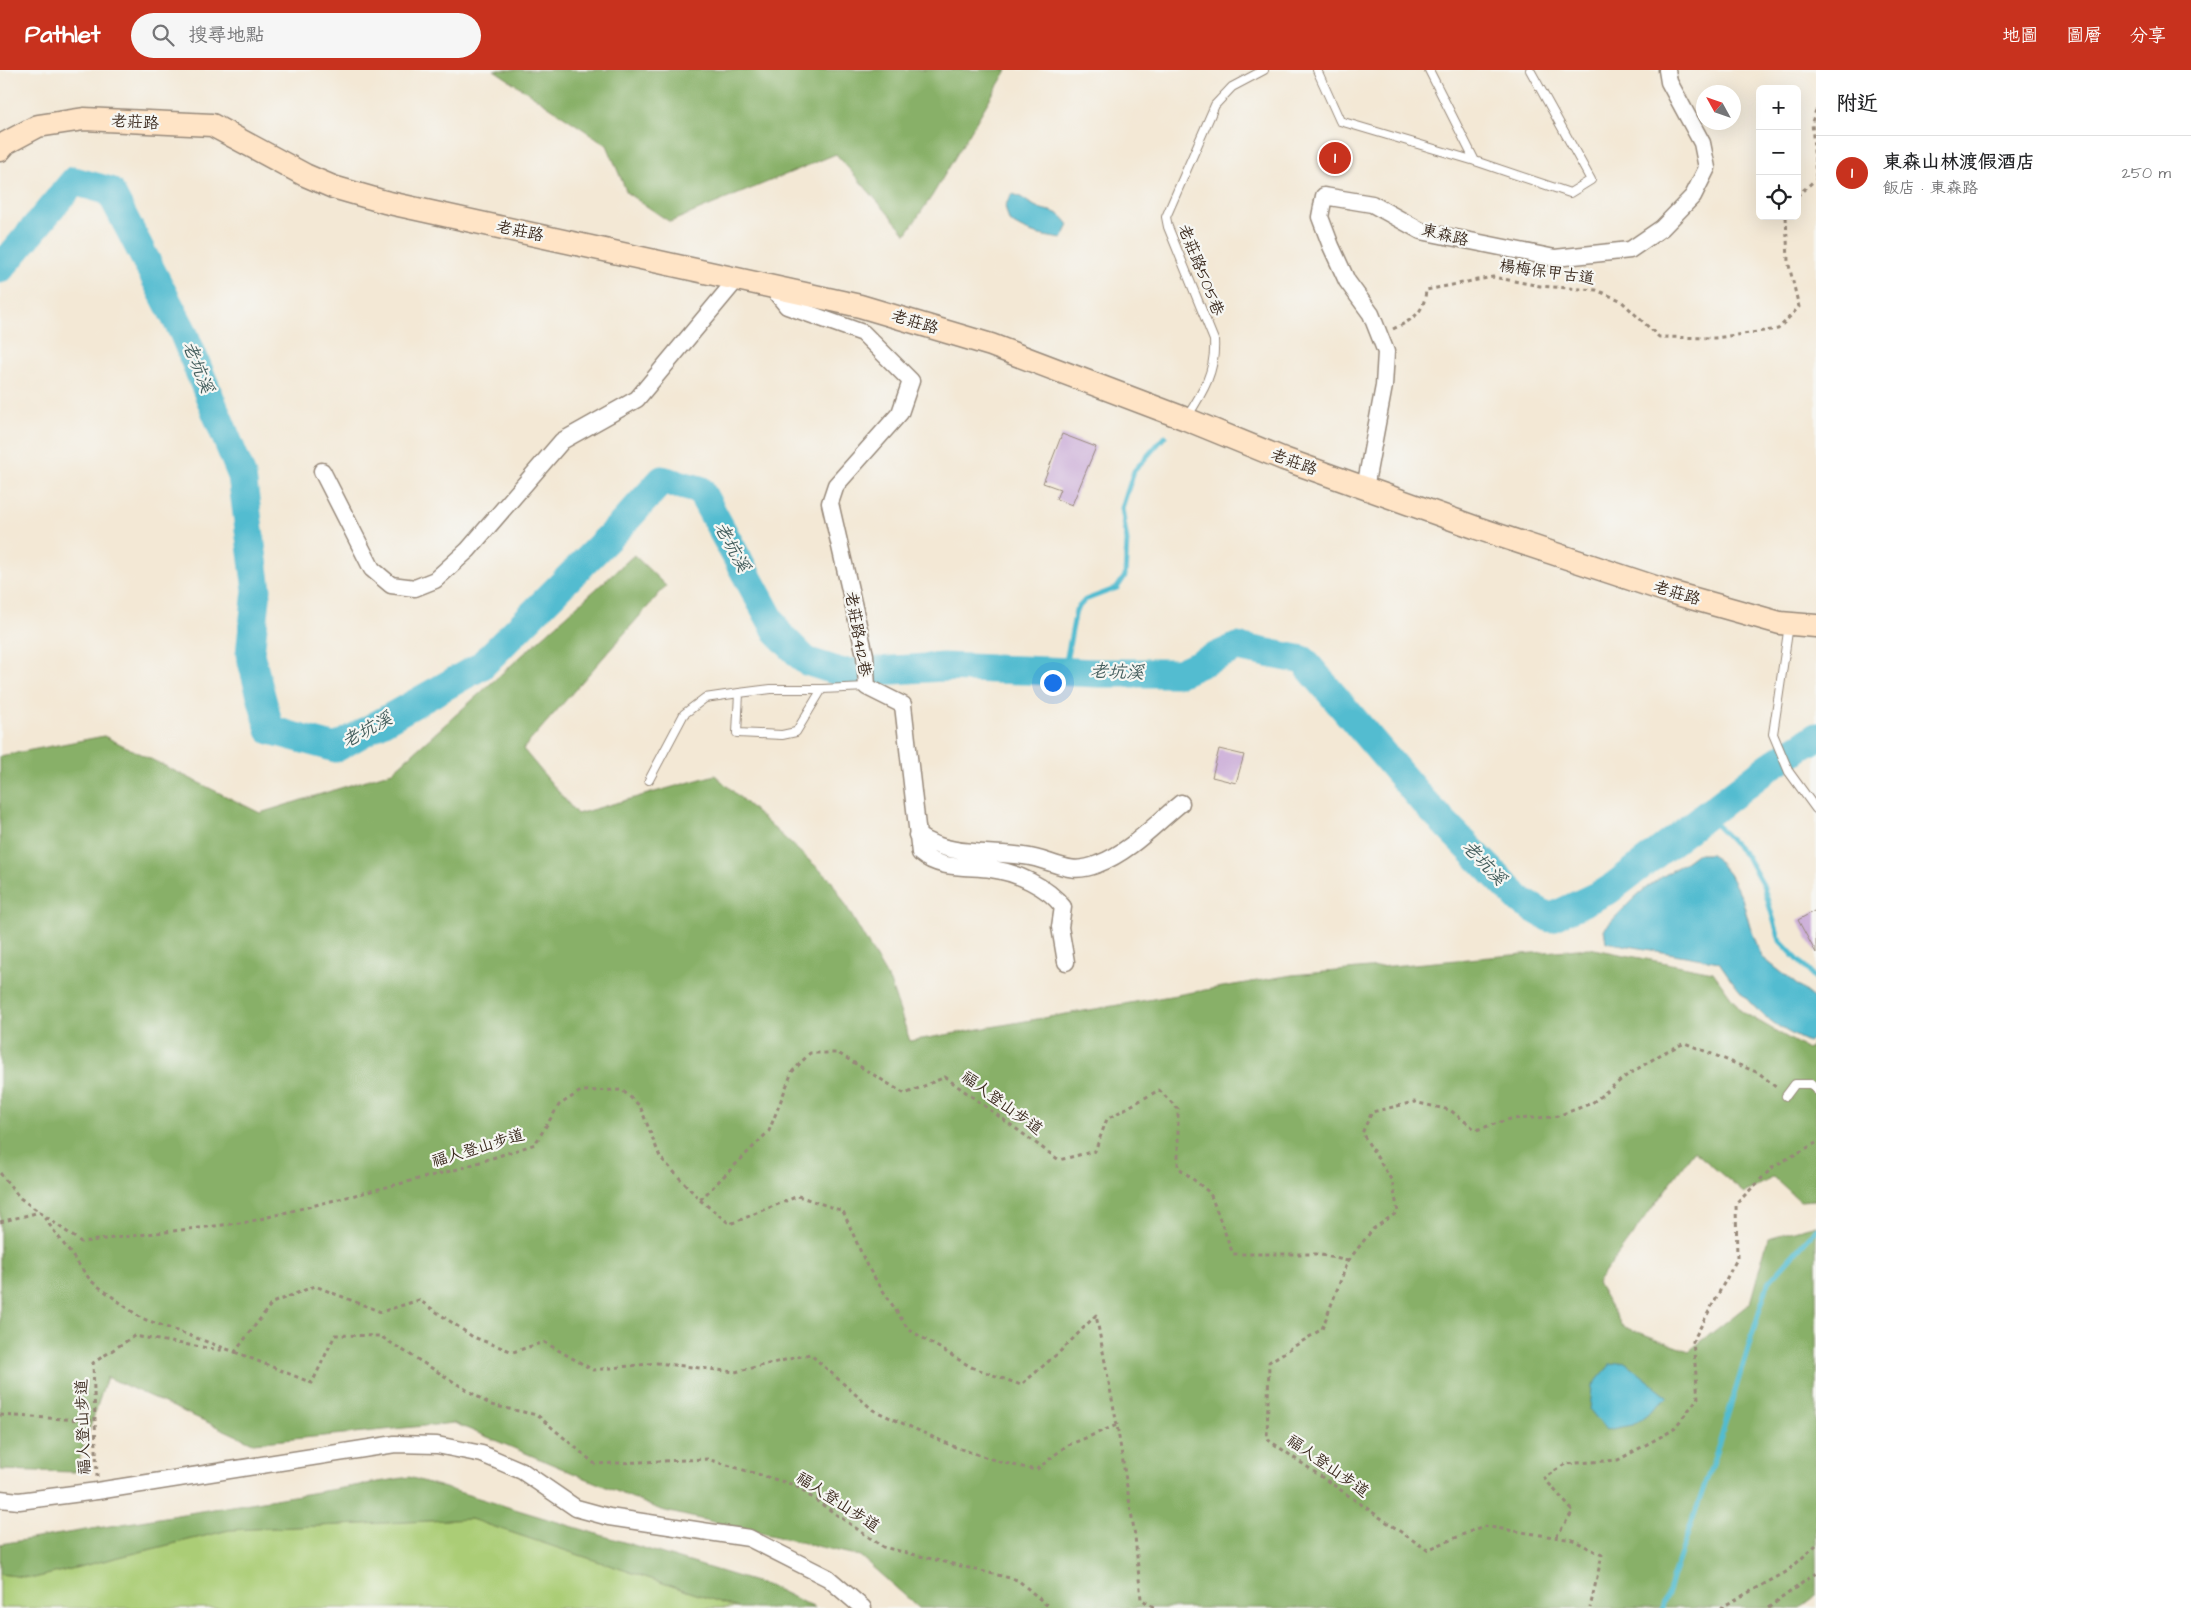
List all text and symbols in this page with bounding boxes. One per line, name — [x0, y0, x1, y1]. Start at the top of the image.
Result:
search box — [131, 13, 481, 58]
text: Pathlet — [25, 18, 101, 52]
icon: search — [149, 21, 177, 49]
text: 搜尋地點 — [189, 22, 265, 49]
text: 地圖 — [2002, 23, 2038, 48]
text: 圖層 — [2066, 23, 2102, 48]
text: 分享 — [2130, 23, 2166, 48]
north arrow — [1696, 85, 1741, 130]
map controls — [1756, 85, 1801, 220]
button: + — [1756, 85, 1801, 130]
text: 附近 — [1836, 89, 1878, 118]
street label: 老莊路 — [110, 110, 160, 134]
button: − — [1756, 130, 1801, 175]
pin: 1 — [1319, 139, 1351, 177]
text: 東森山林渡假酒店 — [1883, 149, 2035, 176]
text: 1 — [1851, 162, 1853, 184]
text: 250 m — [2122, 162, 2171, 184]
button: locate — [1756, 175, 1801, 220]
text: 飯店 · 東森路 — [1883, 177, 1978, 199]
street label: 老莊路 — [494, 215, 546, 247]
street label: 東森路 — [1419, 219, 1471, 251]
street label: 老莊路505巷 — [1173, 221, 1229, 319]
street label: 楊梅保甲古道 — [1498, 254, 1596, 290]
street label: 老莊路 — [889, 304, 941, 340]
water label: 老坑溪 — [176, 337, 220, 398]
street label: 老莊路 — [1268, 443, 1320, 481]
water label: 老坑溪 — [708, 517, 757, 578]
street label: 老莊路 — [1651, 575, 1703, 611]
street label: 老莊路412巷 — [840, 590, 876, 678]
water label: 老坑溪 — [1090, 659, 1145, 685]
your location — [1040, 670, 1066, 696]
water label: 老坑溪 — [337, 705, 398, 754]
water label: 老坑溪 — [1456, 835, 1512, 892]
street label: 福人登山步道 — [957, 1066, 1047, 1140]
street label: 福人登山步道 — [429, 1123, 527, 1173]
street label: 福人登山步道 — [70, 1379, 96, 1475]
street label: 福人登山步道 — [1282, 1429, 1374, 1503]
street label: 福人登山步道 — [792, 1467, 884, 1537]

